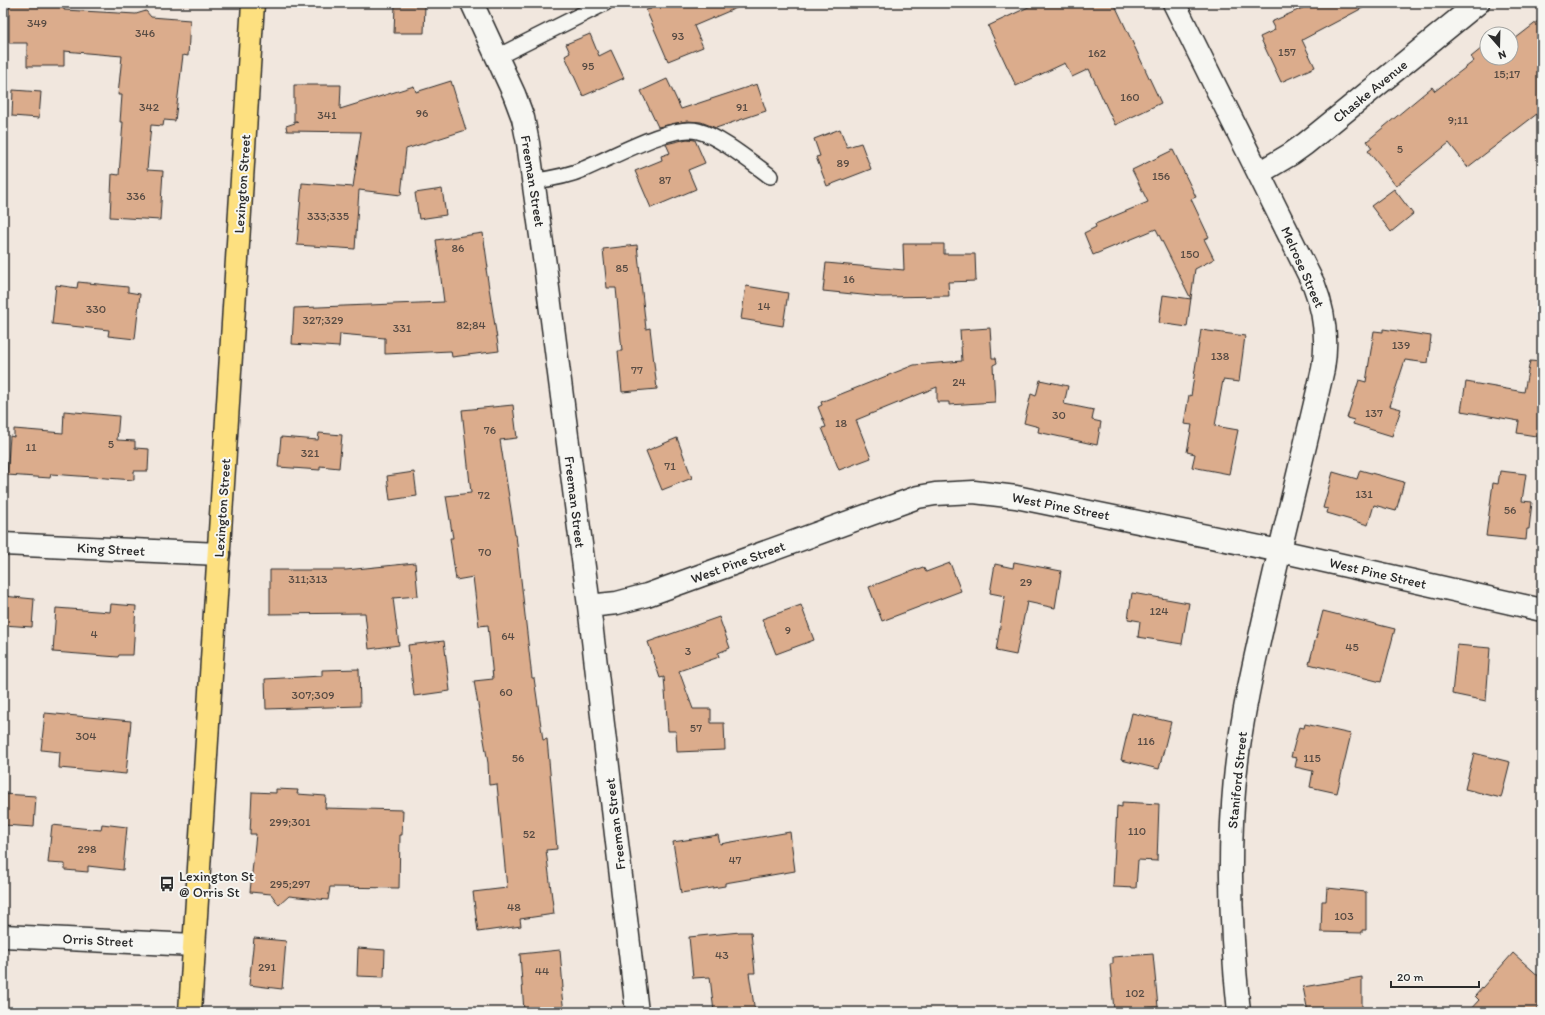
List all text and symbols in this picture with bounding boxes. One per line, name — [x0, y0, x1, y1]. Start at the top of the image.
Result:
house number: 349 — [27, 16, 47, 30]
house number: 346 — [135, 26, 155, 40]
north arrow — [1479, 26, 1519, 66]
house number: 93 — [672, 29, 685, 43]
house number: 157 — [1278, 45, 1296, 59]
house number: 162 — [1088, 46, 1107, 60]
text: N — [1497, 48, 1508, 62]
street label: Chaske Avenue — [1330, 56, 1411, 127]
house number: 95 — [582, 59, 594, 73]
house number: 15;17 — [1494, 67, 1520, 81]
house number: 160 — [1120, 90, 1140, 104]
house number: 342 — [139, 100, 160, 114]
house number: 91 — [736, 100, 748, 114]
house number: 96 — [416, 106, 428, 120]
house number: 341 — [317, 108, 337, 122]
house number: 9;11 — [1448, 113, 1469, 127]
street label: Lexington Street — [231, 134, 254, 234]
street label: Freeman Street — [517, 134, 548, 228]
house number: 5 — [1397, 142, 1403, 156]
house number: 89 — [837, 156, 849, 170]
house number: 156 — [1152, 169, 1170, 183]
house number: 87 — [659, 173, 671, 187]
house number: 336 — [126, 189, 146, 203]
house number: 333;335 — [307, 209, 349, 223]
street label: Melrose Street — [1277, 224, 1328, 311]
house number: 86 — [452, 241, 464, 255]
house number: 150 — [1180, 247, 1200, 261]
house number: 85 — [616, 261, 628, 275]
house number: 16 — [843, 272, 855, 286]
house number: 14 — [758, 299, 770, 313]
house number: 330 — [86, 302, 106, 316]
house number: 327;329 — [303, 313, 343, 327]
house number: 82;84 — [456, 318, 486, 332]
house number: 331 — [393, 321, 412, 335]
house number: 139 — [1392, 338, 1410, 352]
house number: 138 — [1211, 349, 1230, 363]
house number: 77 — [631, 363, 643, 377]
house number: 24 — [952, 375, 966, 389]
house number: 137 — [1365, 406, 1383, 420]
house number: 30 — [1052, 408, 1066, 422]
house number: 18 — [835, 416, 847, 430]
house number: 76 — [484, 423, 496, 437]
house number: 5 — [108, 437, 114, 451]
house number: 11 — [25, 440, 37, 454]
house number: 321 — [301, 446, 320, 460]
street label: Freeman Street — [560, 455, 589, 549]
street label: Lexington Street — [211, 458, 234, 558]
house number: 71 — [664, 459, 676, 473]
house number: 131 — [1355, 487, 1373, 501]
house number: 72 — [478, 488, 491, 502]
street label: West Pine Street — [1011, 489, 1111, 524]
house number: 56 — [1504, 503, 1516, 517]
street label: West Pine Street — [689, 538, 788, 587]
street label: King Street — [77, 539, 145, 560]
house number: 70 — [478, 545, 492, 559]
street label: West Pine Street — [1328, 554, 1428, 593]
house number: 311;313 — [288, 572, 328, 586]
house number: 29 — [1020, 575, 1032, 589]
house number: 124 — [1149, 604, 1169, 618]
house number: 9 — [785, 623, 791, 637]
house number: 4 — [90, 627, 98, 641]
house number: 64 — [501, 629, 515, 643]
house number: 45 — [1345, 640, 1359, 654]
house number: 3 — [685, 644, 692, 658]
house number: 60 — [499, 685, 513, 699]
house number: 307;309 — [291, 688, 335, 702]
house number: 57 — [690, 721, 702, 735]
house number: 304 — [75, 729, 97, 743]
street label: Staniford Street — [1224, 731, 1251, 829]
house number: 116 — [1137, 734, 1155, 748]
house number: 56 — [512, 751, 524, 765]
house number: 115 — [1303, 751, 1321, 765]
street label: Freeman Street — [601, 777, 630, 871]
house number: 299;301 — [269, 815, 311, 829]
house number: 110 — [1128, 824, 1146, 838]
house number: 52 — [523, 827, 536, 841]
house number: 298 — [77, 842, 97, 856]
house number: 47 — [728, 853, 742, 867]
place label: Lexington St @ Orris St — [179, 868, 254, 901]
bus stop icon: Lexington St @ Orris St — [158, 875, 176, 893]
house number: 295;297 — [270, 877, 310, 891]
house number: 48 — [507, 900, 521, 914]
house number: 103 — [1334, 909, 1354, 923]
street label: Orris Street — [62, 930, 134, 951]
house number: 43 — [715, 948, 729, 962]
house number: 291 — [258, 960, 277, 974]
scale bar — [1391, 963, 1479, 989]
house number: 44 — [535, 964, 549, 978]
text: 20 m — [1397, 970, 1424, 984]
house number: 102 — [1125, 986, 1145, 1000]

